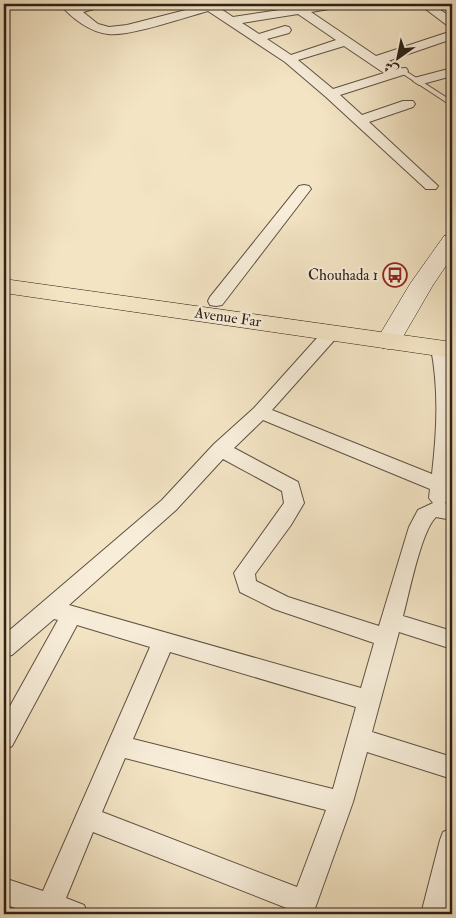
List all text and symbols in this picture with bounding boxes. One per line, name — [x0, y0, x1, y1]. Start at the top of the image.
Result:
north arrow — [374, 32, 424, 82]
text: ش — [381, 58, 402, 79]
bus stop icon: Chouhada 1 — [382, 262, 408, 288]
place label: Chouhada 1 — [308, 266, 378, 285]
street label: Avenue Far — [192, 303, 263, 332]

